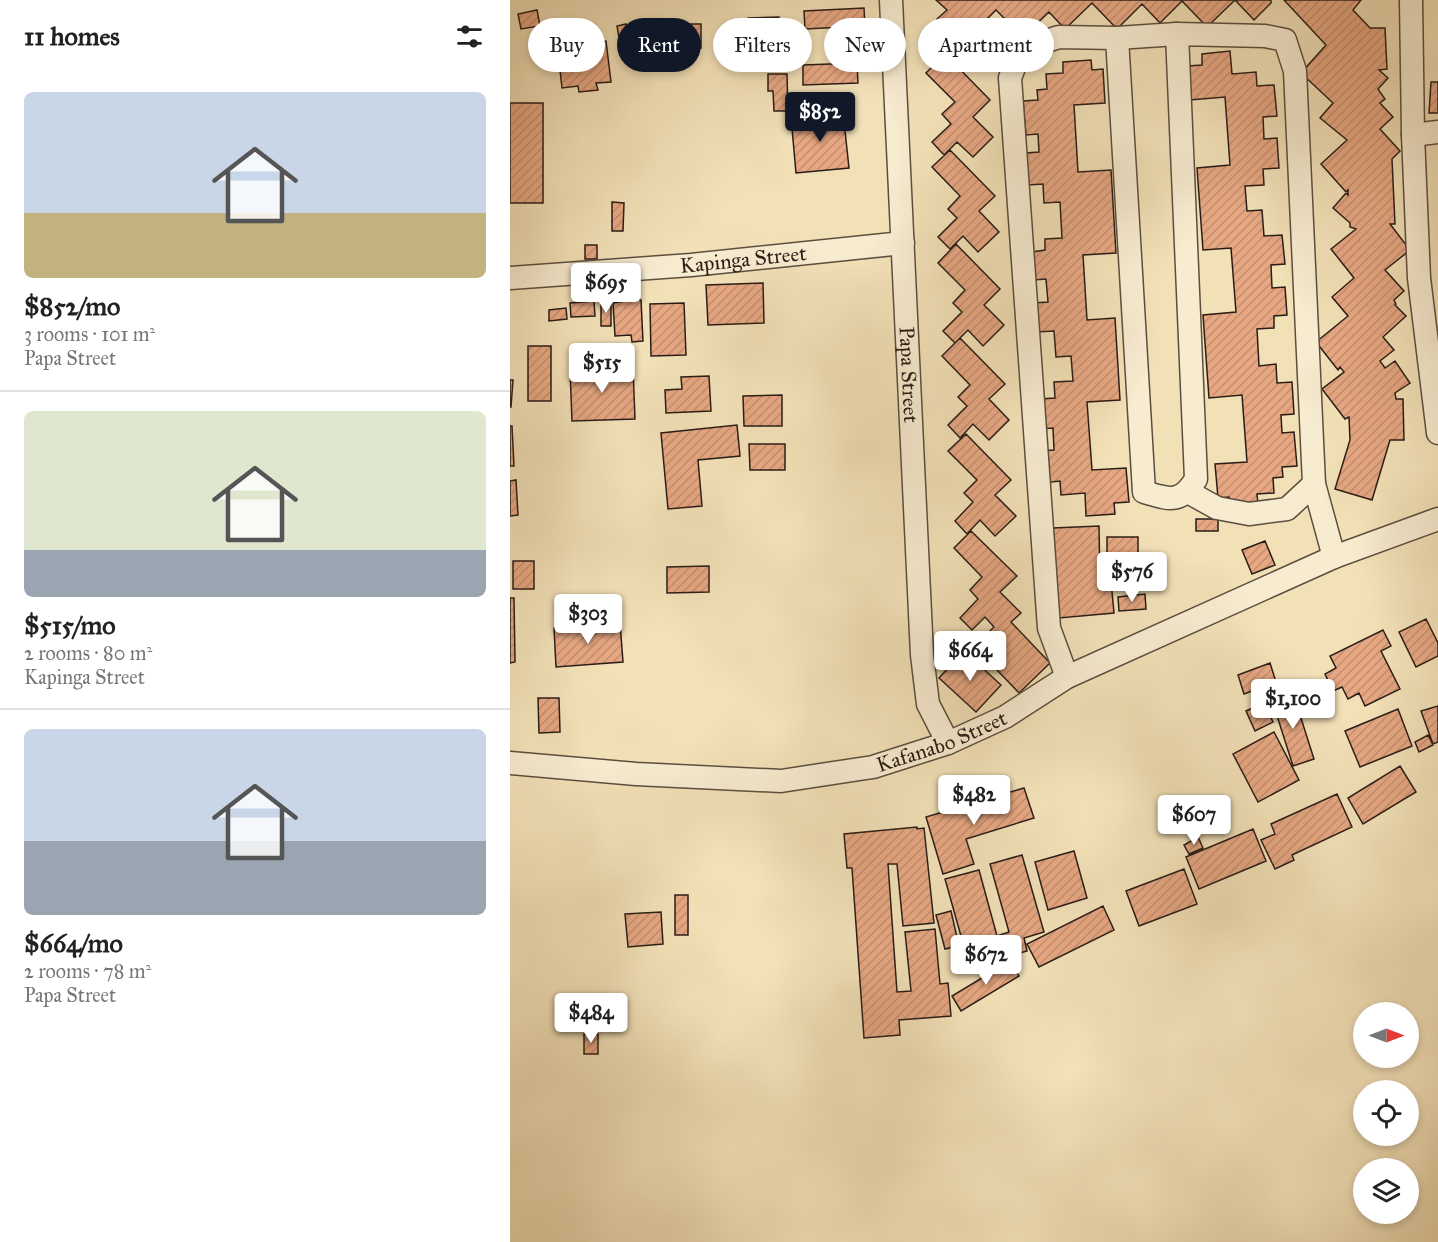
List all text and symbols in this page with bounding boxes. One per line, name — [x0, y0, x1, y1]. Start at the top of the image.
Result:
chip: Buy — [528, 18, 605, 72]
chip: Rent — [617, 18, 701, 72]
chip: Filters — [713, 18, 812, 72]
chip: New — [824, 18, 906, 72]
chip: Apartment — [918, 18, 1054, 72]
text: 11 homes — [24, 20, 120, 52]
icon: filters — [453, 20, 486, 53]
pin: $852 — [784, 92, 856, 143]
text: $852 — [799, 99, 841, 123]
icon: home — [201, 131, 309, 239]
street label: Kapinga Street — [679, 240, 808, 279]
pin: $695 — [570, 263, 642, 314]
text: $695 — [585, 270, 627, 294]
text: $852/mo — [24, 290, 120, 322]
text: 3 rooms · 101 m² — [24, 322, 155, 346]
street label: Papa Street — [893, 326, 924, 424]
pin: $515 — [566, 343, 638, 394]
text: Papa Street — [24, 346, 116, 370]
text: $515 — [583, 350, 621, 374]
icon: home — [201, 450, 309, 558]
pin: $576 — [1096, 552, 1168, 603]
text: $576 — [1111, 559, 1153, 583]
pin: $303 — [552, 594, 624, 645]
text: $303 — [568, 601, 608, 625]
text: $515/mo — [24, 609, 116, 641]
pin: $664 — [934, 631, 1006, 682]
text: $664 — [948, 638, 992, 662]
text: 2 rooms · 80 m² — [24, 641, 152, 665]
text: Kapinga Street — [24, 665, 145, 689]
pin: $1,100 — [1244, 679, 1342, 730]
text: $1,100 — [1265, 686, 1321, 710]
street label: Kafanabo Street — [873, 705, 1012, 778]
icon: home — [201, 768, 309, 876]
pin: $482 — [938, 775, 1010, 826]
text: $482 — [952, 782, 996, 806]
pin: $607 — [1158, 795, 1230, 846]
text: $607 — [1172, 802, 1216, 826]
text: $664/mo — [24, 927, 123, 959]
pin: $672 — [950, 935, 1022, 986]
text: $672 — [965, 942, 1007, 966]
text: 2 rooms · 78 m² — [24, 959, 151, 983]
text: Papa Street — [24, 983, 116, 1007]
pin: $484 — [555, 993, 627, 1044]
text: $484 — [569, 1000, 613, 1024]
north arrow — [1353, 1002, 1419, 1068]
map controls — [1353, 1002, 1419, 1224]
button: locate — [1353, 1080, 1419, 1146]
button: layers — [1353, 1158, 1419, 1224]

